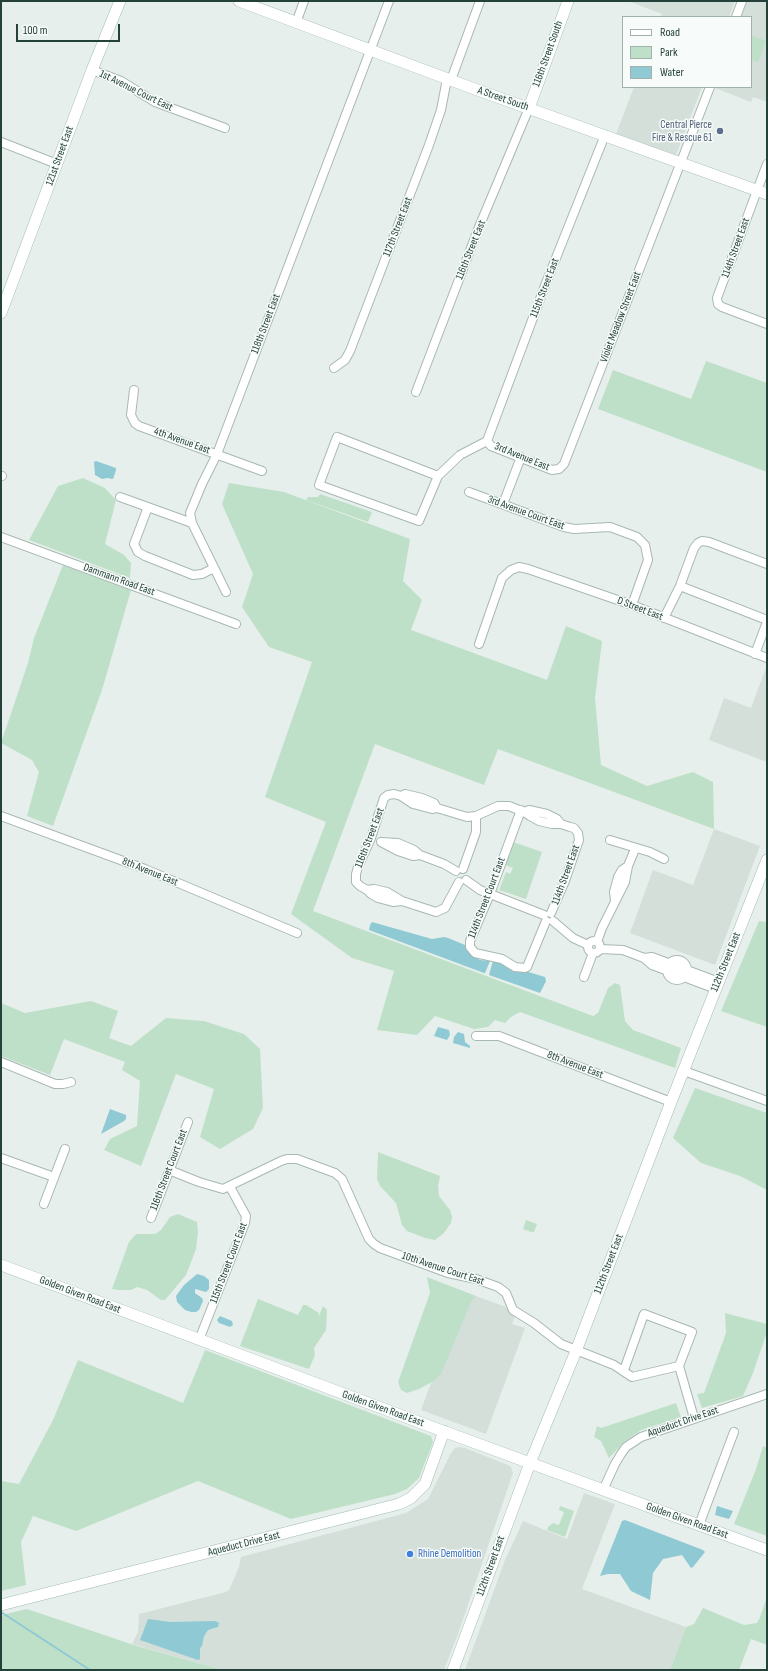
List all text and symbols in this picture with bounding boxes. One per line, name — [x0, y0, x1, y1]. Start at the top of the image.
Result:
scale bar — [18, 16, 122, 42]
legend — [622, 16, 752, 88]
street label: 116th Street South — [530, 19, 566, 89]
text: 100 m — [23, 23, 48, 38]
text: Road — [660, 25, 680, 40]
text: Park — [660, 45, 678, 60]
text: Water — [660, 65, 684, 80]
street label: 1st Avenue Court East — [97, 67, 175, 115]
street label: A Street South — [476, 84, 530, 114]
place label: Central Pierce Fire & Rescue 61 — [652, 118, 712, 144]
street label: 121st Street East — [43, 124, 77, 188]
marker: Central Pierce Fire & Rescue 61 — [715, 126, 725, 136]
street label: 117th Street East — [381, 195, 415, 259]
street label: 114th Street East — [719, 216, 753, 280]
street label: 116th Street East — [453, 218, 489, 282]
street label: 115th Street East — [528, 256, 562, 320]
street label: Violet Meadow Street East — [598, 270, 644, 364]
street label: 118th Street East — [249, 292, 283, 356]
street label: 4th Avenue East — [152, 425, 212, 457]
street label: 3rd Avenue East — [492, 440, 552, 474]
street label: 3rd Avenue Court East — [486, 493, 566, 533]
street label: Dammann Road East — [81, 561, 157, 599]
street label: D Street East — [615, 594, 665, 624]
street label: 116th Street East — [353, 806, 387, 870]
street label: 114th Street East — [549, 843, 583, 907]
street label: 8th Avenue East — [120, 855, 180, 889]
street label: 114th Street Court East — [465, 856, 509, 940]
street label: 112th Street East — [708, 930, 744, 994]
street label: 8th Avenue East — [545, 1048, 605, 1082]
street label: 116th Street Court East — [147, 1127, 191, 1213]
street label: 115th Street Court East — [208, 1221, 250, 1305]
street label: 112th Street East — [592, 1232, 626, 1296]
street label: 10th Avenue Court East — [400, 1249, 486, 1289]
street label: Golden Given Road East — [37, 1273, 123, 1317]
street label: Golden Given Road East — [340, 1388, 426, 1430]
street label: Aqueduct Drive East — [646, 1404, 720, 1440]
street label: Golden Given Road East — [644, 1500, 730, 1542]
street label: Aqueduct Drive East — [207, 1529, 281, 1559]
street label: 112th Street East — [474, 1534, 508, 1598]
place label: Rhine Demolition — [418, 1547, 481, 1561]
marker: Rhine Demolition — [405, 1549, 415, 1559]

